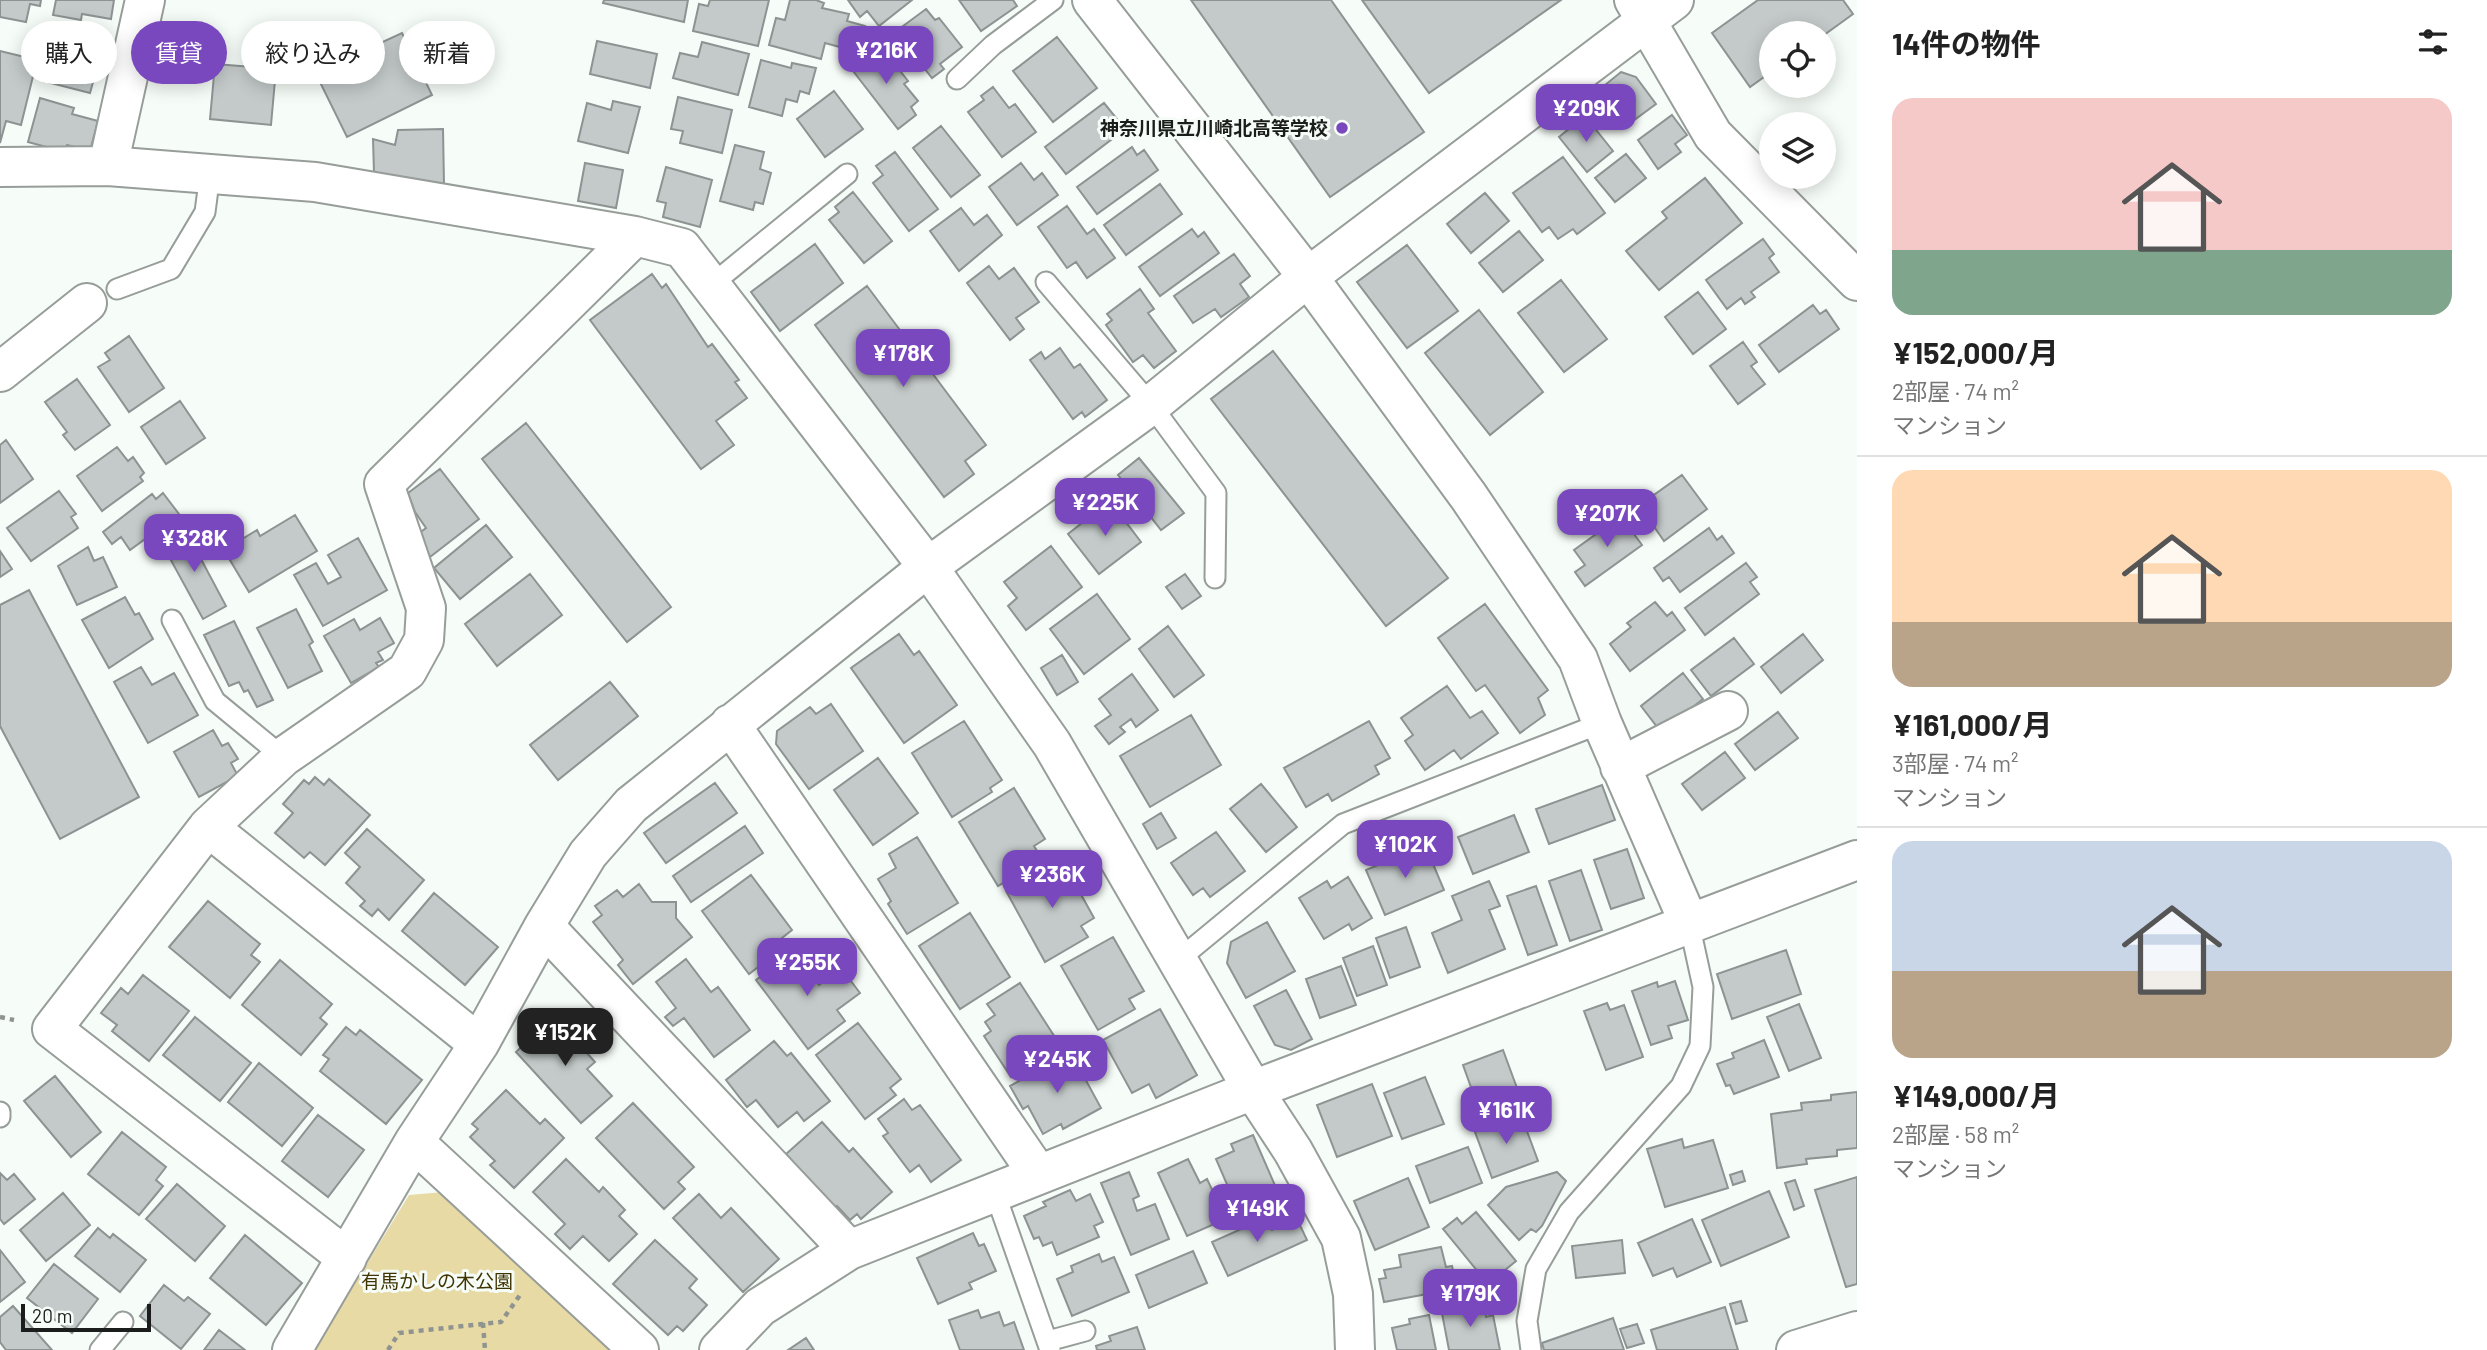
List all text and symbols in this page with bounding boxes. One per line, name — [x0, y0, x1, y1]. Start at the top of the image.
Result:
chip: 購入 — [21, 21, 117, 84]
chip: 賃貸 — [131, 21, 227, 84]
chip: 絞り込み — [241, 21, 385, 84]
chip: 新着 — [399, 21, 495, 84]
map controls — [1759, 21, 1836, 189]
button: locate — [1759, 21, 1836, 98]
icon: filters — [2414, 23, 2452, 61]
text: 14件の物件 — [1892, 25, 2041, 61]
pin: ¥216K — [837, 27, 935, 86]
text: ¥216K — [854, 35, 918, 63]
pin: ¥209K — [1537, 85, 1635, 144]
text: ¥209K — [1552, 93, 1620, 121]
button: layers — [1759, 112, 1836, 189]
place label: 神奈川県立川崎北高等学校 — [1100, 116, 1328, 139]
marker: 神奈川県立川崎北高等学校 — [1334, 120, 1350, 136]
icon: home — [2109, 144, 2235, 270]
pin: ¥178K — [854, 330, 952, 389]
text: ¥152,000/月 — [1892, 334, 2059, 370]
text: ¥178K — [872, 338, 934, 366]
text: 2部屋 · 74 m² — [1892, 377, 2019, 405]
text: マンション — [1892, 411, 2007, 439]
pin: ¥225K — [1056, 478, 1154, 538]
text: ¥225K — [1071, 487, 1139, 515]
pin: ¥207K — [1558, 490, 1656, 549]
text: ¥207K — [1573, 498, 1641, 526]
pin: ¥328K — [145, 514, 243, 574]
icon: home — [2109, 516, 2235, 642]
text: ¥328K — [160, 523, 228, 551]
text: ¥161,000/月 — [1892, 706, 2052, 742]
text: 3部屋 · 74 m² — [1892, 749, 2019, 777]
text: マンション — [1892, 783, 2007, 811]
pin: ¥102K — [1356, 820, 1454, 880]
text: ¥102K — [1373, 829, 1437, 857]
pin: ¥236K — [1003, 850, 1101, 910]
text: ¥236K — [1018, 859, 1086, 887]
icon: home — [2109, 887, 2235, 1013]
pin: ¥255K — [758, 939, 856, 998]
text: ¥255K — [773, 947, 841, 975]
pin: ¥152K — [516, 1009, 614, 1068]
text: ¥152K — [533, 1017, 597, 1045]
pin: ¥245K — [1008, 1036, 1106, 1095]
text: ¥245K — [1022, 1044, 1092, 1072]
text: ¥149,000/月 — [1892, 1077, 2060, 1113]
pin: ¥161K — [1457, 1086, 1555, 1146]
text: ¥161K — [1477, 1095, 1535, 1123]
text: 2部屋 · 58 m² — [1892, 1120, 2019, 1148]
text: マンション — [1892, 1154, 2007, 1182]
pin: ¥149K — [1208, 1184, 1306, 1244]
text: ¥149K — [1225, 1193, 1289, 1221]
park label: 有馬かしの木公園 — [361, 1269, 513, 1292]
pin: ¥179K — [1421, 1270, 1519, 1329]
text: ¥179K — [1439, 1278, 1501, 1306]
scale bar — [21, 1301, 150, 1333]
text: 20 m — [32, 1304, 72, 1327]

